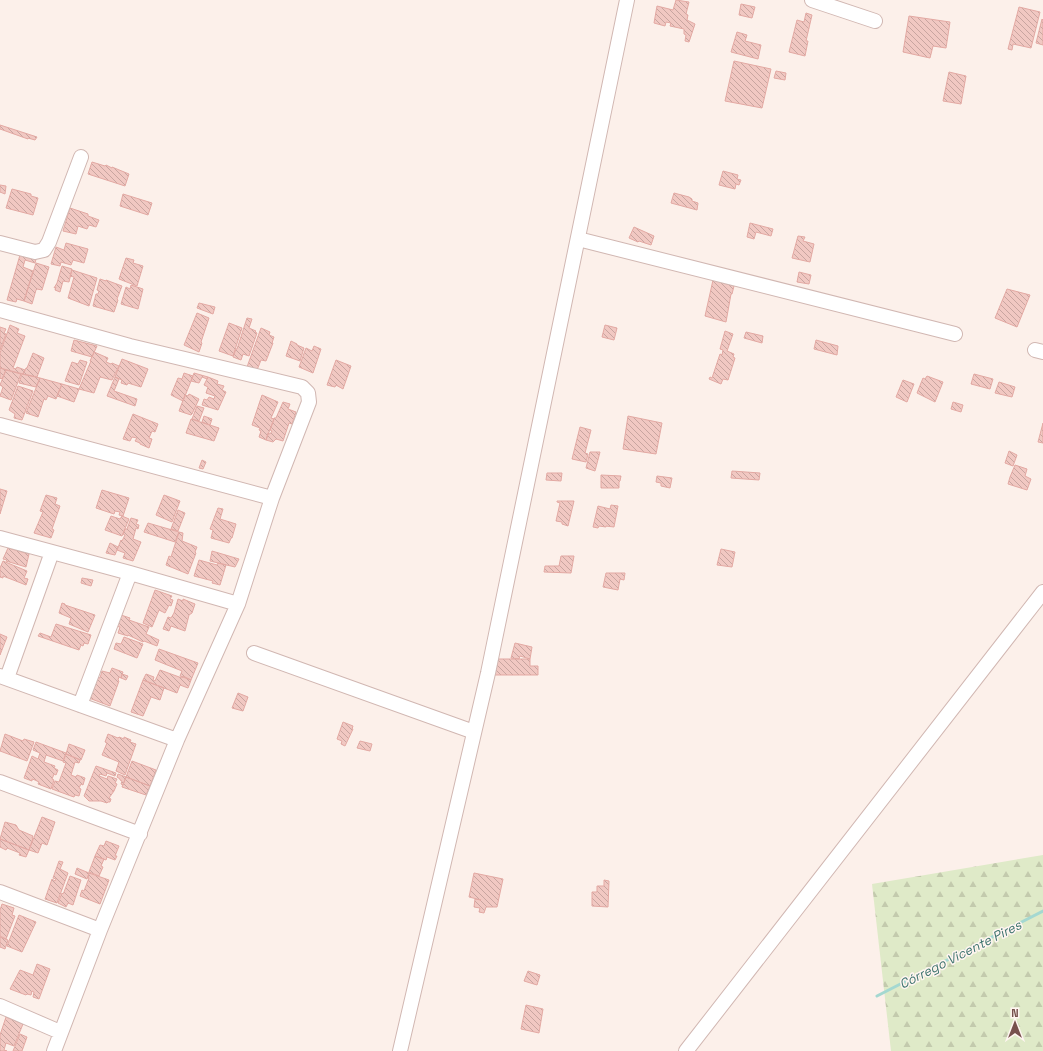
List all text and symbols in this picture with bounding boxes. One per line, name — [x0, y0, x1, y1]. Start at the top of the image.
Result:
water label: Córrego Vicente Pires — [896, 916, 1025, 993]
north arrow — [995, 1003, 1035, 1043]
text: N — [1011, 1006, 1019, 1020]

